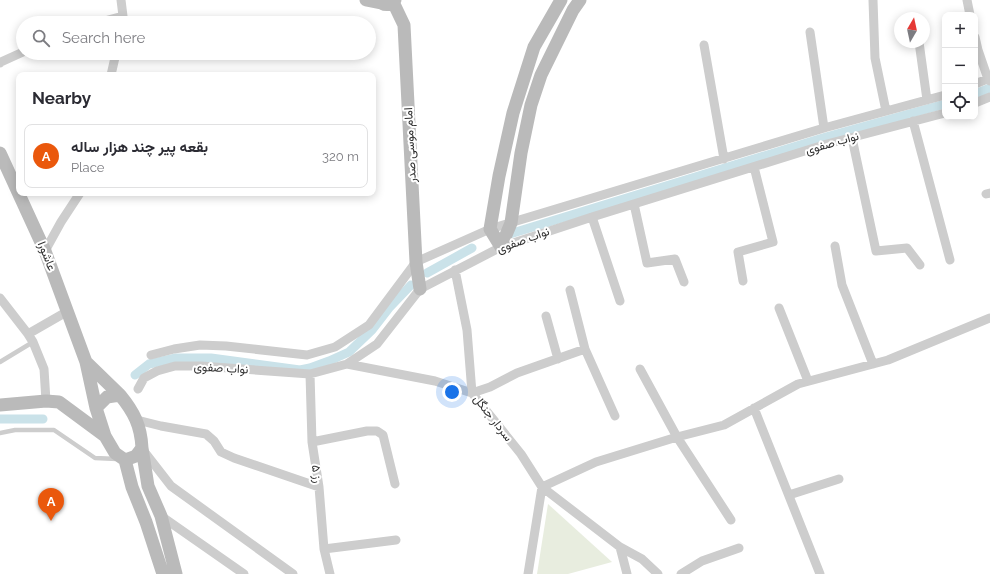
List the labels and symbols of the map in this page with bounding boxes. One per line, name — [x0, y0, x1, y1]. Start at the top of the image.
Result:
north arrow — [894, 12, 930, 48]
street label: امام موسی صدر — [401, 107, 420, 184]
street label: نواب صفوی — [804, 129, 861, 158]
street label: نواب صفوی — [495, 224, 552, 257]
street label: عاشورا — [34, 239, 59, 273]
street label: نواب صفوی — [193, 360, 249, 377]
your location — [442, 382, 462, 402]
street label: سردار جنگل — [470, 392, 515, 445]
street label: رز ۵ — [308, 464, 325, 484]
pin: A — [38, 488, 64, 521]

